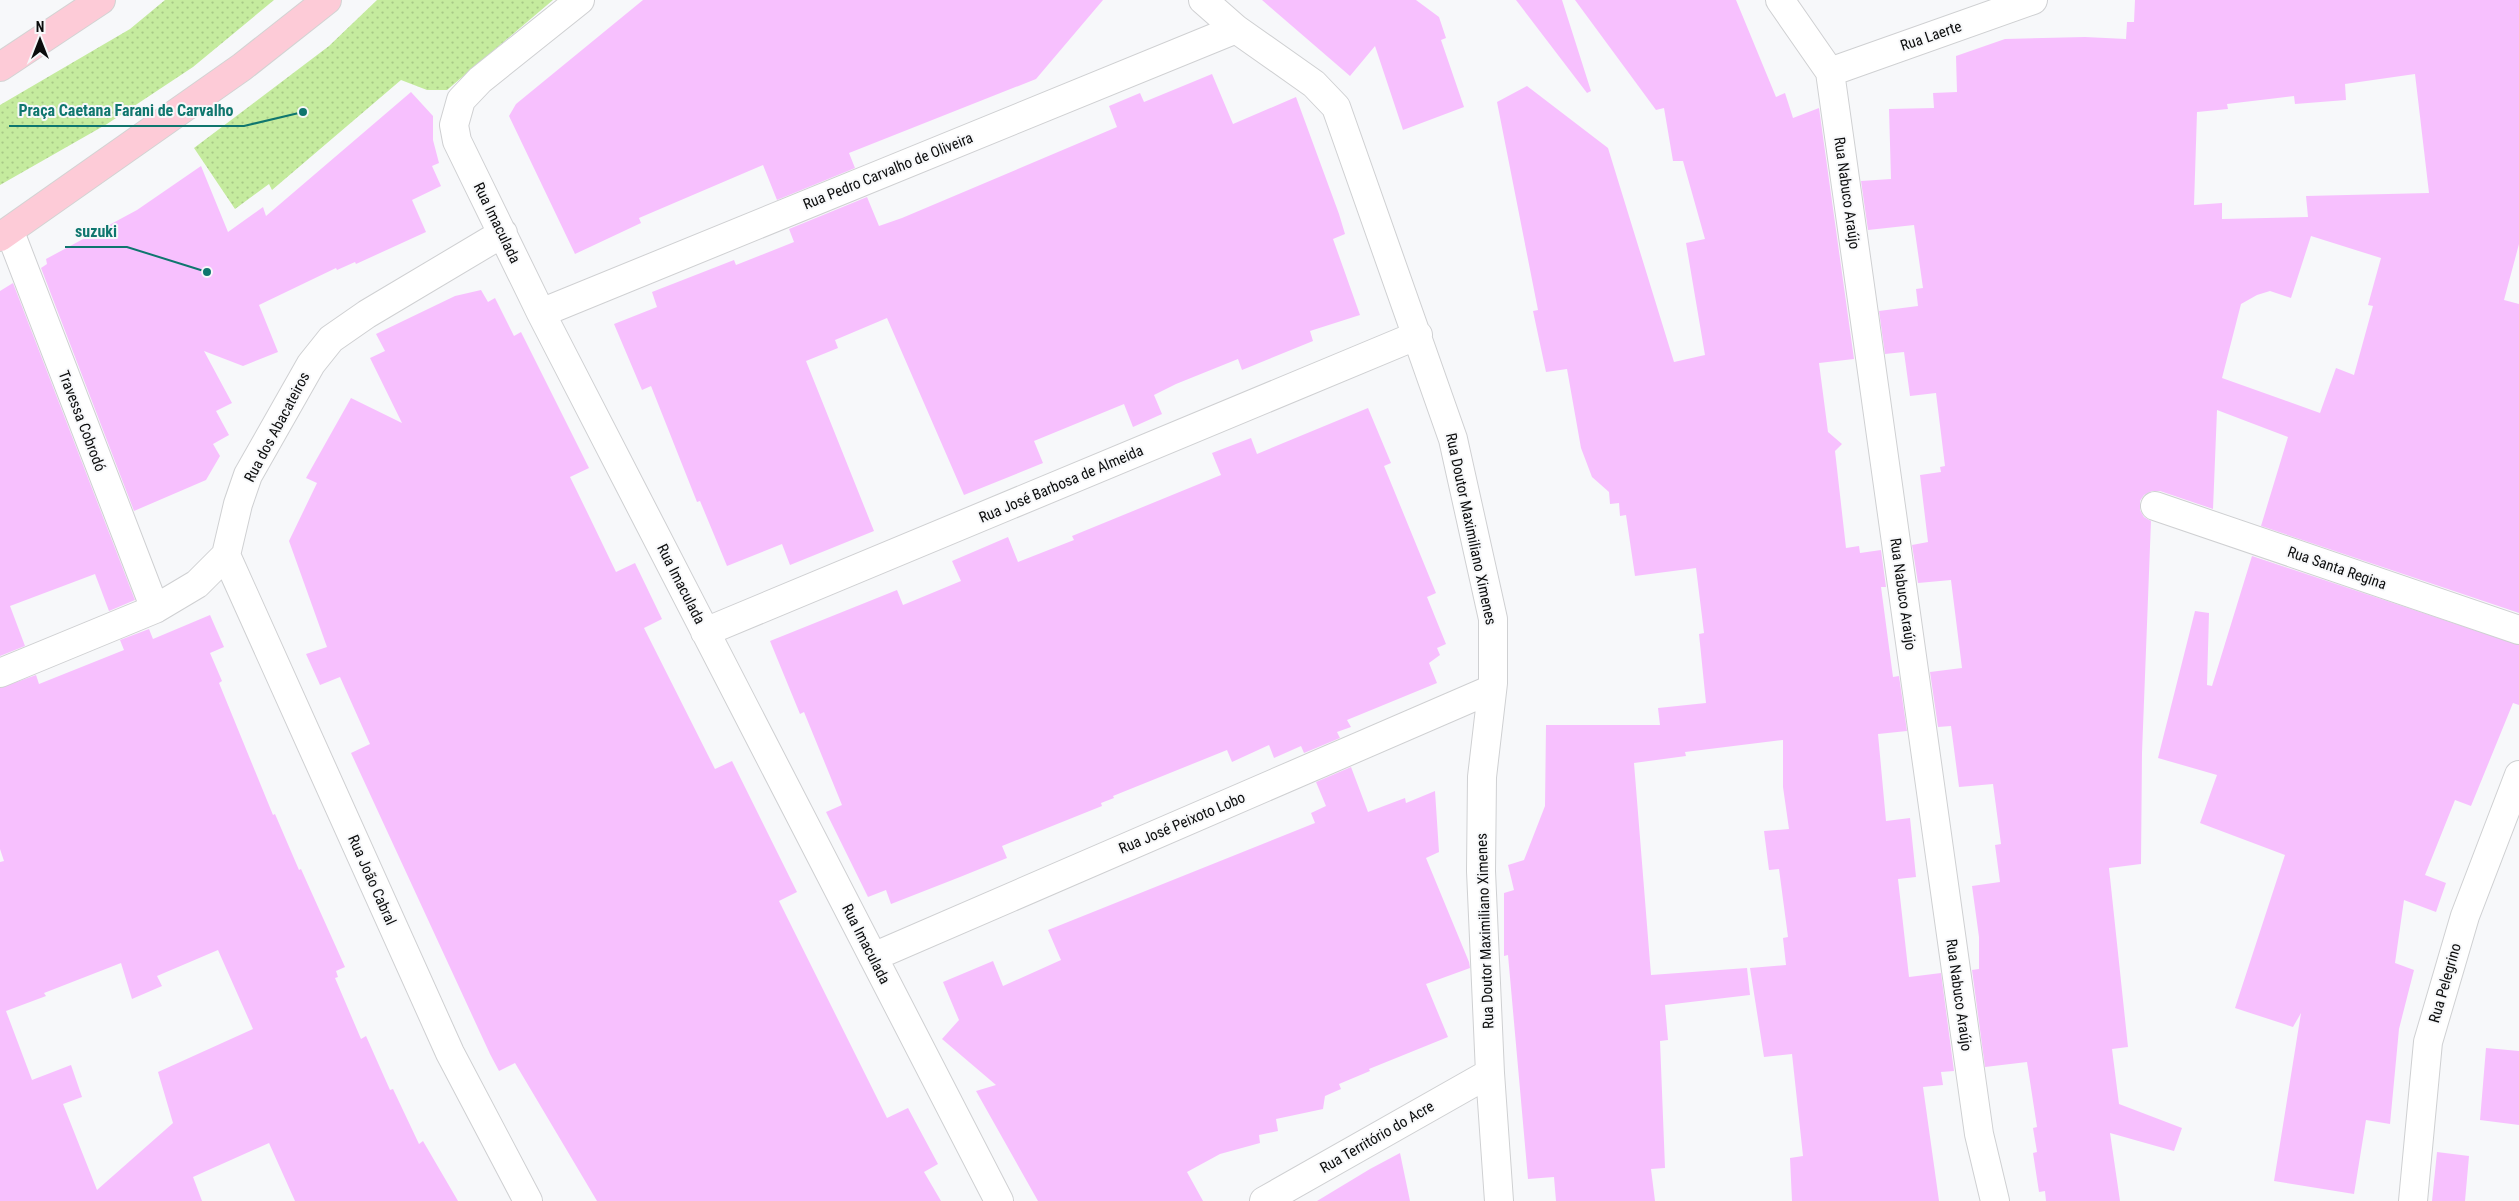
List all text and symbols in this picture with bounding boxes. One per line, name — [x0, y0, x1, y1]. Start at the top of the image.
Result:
north arrow — [15, 15, 65, 65]
street label: Rua Laerte — [1898, 17, 1964, 55]
text: N — [36, 19, 44, 35]
callout: Praça Caetana Farani de Carvalho — [9, 95, 244, 126]
text: Praça Caetana Farani de Carvalho — [18, 101, 234, 120]
street label: Rua Pedro Carvalho de Oliveira — [800, 129, 976, 213]
street label: Rua Nabuco Araújo — [1830, 136, 1864, 250]
street label: Rua Imaculada — [470, 180, 524, 266]
callout: suzuki — [65, 216, 127, 247]
text: suzuki — [75, 222, 117, 241]
street label: Travessa Cobrodó — [54, 368, 110, 474]
street label: Rua dos Abacateiros — [240, 369, 314, 485]
street label: Rua Doutor Maximiliano Ximenes — [1442, 431, 1500, 627]
street label: Rua José Barbosa de Almeida — [976, 441, 1146, 527]
street label: Rua Nabuco Araújo — [1886, 537, 1920, 651]
street label: Rua Imaculada — [653, 541, 709, 627]
street label: Rua Santa Regina — [2285, 543, 2389, 593]
street label: Rua José Peixoto Lobo — [1116, 788, 1248, 858]
street label: Rua João Cabral — [344, 832, 400, 928]
street label: Rua Doutor Maximiliano Ximenes — [1473, 833, 1497, 1029]
street label: Rua Imaculada — [838, 901, 894, 987]
street label: Rua Nabuco Araújo — [1942, 938, 1976, 1052]
street label: Rua Pelegrino — [2425, 941, 2465, 1025]
street label: Rua Território do Acre — [1317, 1097, 1437, 1177]

